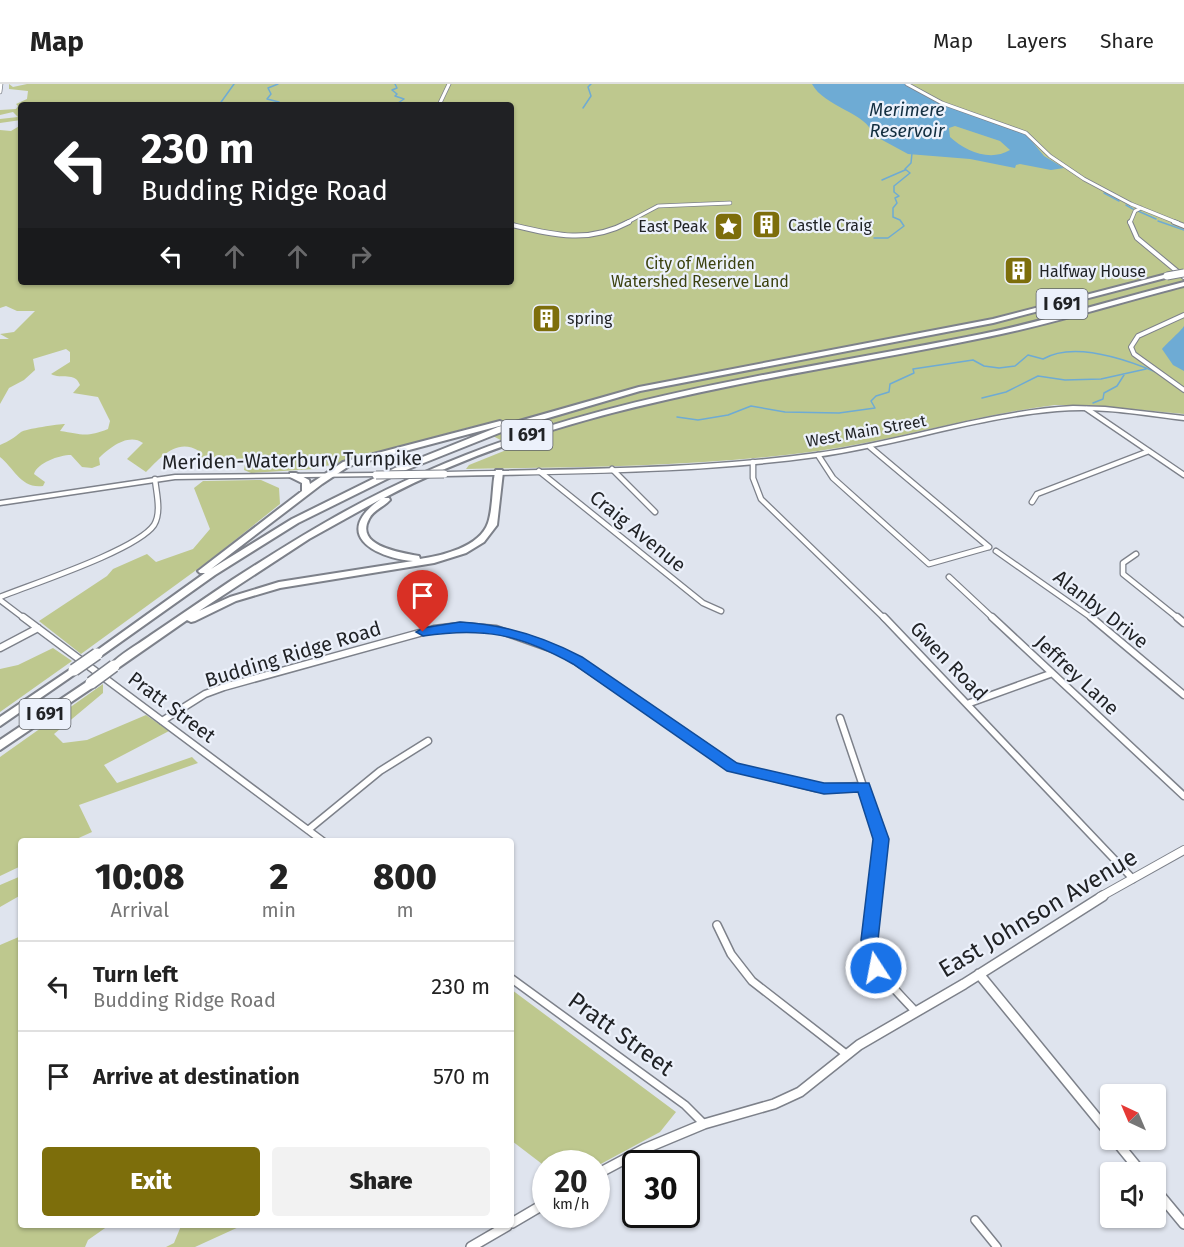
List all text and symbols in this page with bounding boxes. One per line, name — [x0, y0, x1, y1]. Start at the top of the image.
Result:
text: Map — [30, 25, 84, 58]
text: Map — [933, 28, 973, 54]
text: Layers — [1006, 28, 1067, 54]
text: Share — [1100, 28, 1154, 54]
water label: Merimere Reservoir — [869, 99, 946, 142]
text: 230 m — [141, 124, 254, 174]
icon: left — [42, 126, 120, 204]
text: Budding Ridge Road — [141, 175, 388, 207]
building icon: Castle Craig — [751, 209, 783, 241]
place icon: East Peak — [712, 210, 744, 242]
place label: Castle Craig — [788, 216, 873, 235]
place label: East Peak — [638, 217, 708, 236]
icon: left — [155, 240, 188, 273]
icon: ahead — [218, 240, 251, 273]
icon: ahead — [281, 240, 314, 273]
icon: right — [344, 240, 377, 273]
park label: City of Meriden Watershed Reserve Land — [611, 254, 789, 291]
building icon: Halfway House — [1002, 255, 1034, 287]
place label: Halfway House — [1039, 262, 1146, 281]
road number: I 691 — [1036, 289, 1088, 319]
building icon: spring — [530, 302, 562, 334]
place label: spring — [567, 309, 613, 328]
street label: West Main Street — [804, 411, 928, 451]
road number: I 691 — [502, 420, 552, 450]
street label: Meriden-Waterbury Turnpike — [162, 446, 422, 474]
street label: Craig Avenue — [585, 485, 691, 577]
street label: Alanby Drive — [1049, 565, 1153, 653]
pin — [397, 570, 448, 632]
icon: arrive — [406, 579, 439, 612]
street label: Budding Ridge Road — [202, 616, 384, 692]
street label: Gwen Road — [905, 616, 993, 706]
street label: Jeffrey Lane — [1030, 630, 1124, 720]
street label: Pratt Street — [124, 666, 221, 748]
road number: I 691 — [20, 699, 70, 729]
street label: East Johnson Avenue — [934, 843, 1142, 983]
text: 10:08 — [95, 855, 185, 899]
text: 2 — [269, 855, 288, 899]
text: 800 — [373, 855, 437, 899]
text: Arrival — [110, 898, 169, 922]
text: min — [262, 898, 296, 922]
text: m — [396, 898, 414, 922]
position arrow — [844, 936, 908, 1000]
text: Turn left — [93, 961, 178, 988]
icon: left — [42, 970, 75, 1003]
text: 230 m — [431, 973, 490, 1000]
street label: Pratt Street — [563, 986, 680, 1082]
text: Budding Ridge Road — [93, 988, 276, 1012]
icon: arrive — [42, 1060, 75, 1093]
text: Arrive at destination — [93, 1063, 300, 1090]
text: 570 m — [433, 1063, 490, 1090]
north arrow — [1100, 1084, 1166, 1150]
map controls — [1100, 1084, 1166, 1228]
button: Exit — [42, 1147, 260, 1216]
button: Share — [272, 1147, 490, 1216]
speed limit sign: 30 — [622, 1150, 700, 1228]
button: sound — [1100, 1162, 1166, 1228]
text: 20 — [554, 1164, 588, 1200]
text: km/h — [552, 1195, 590, 1213]

